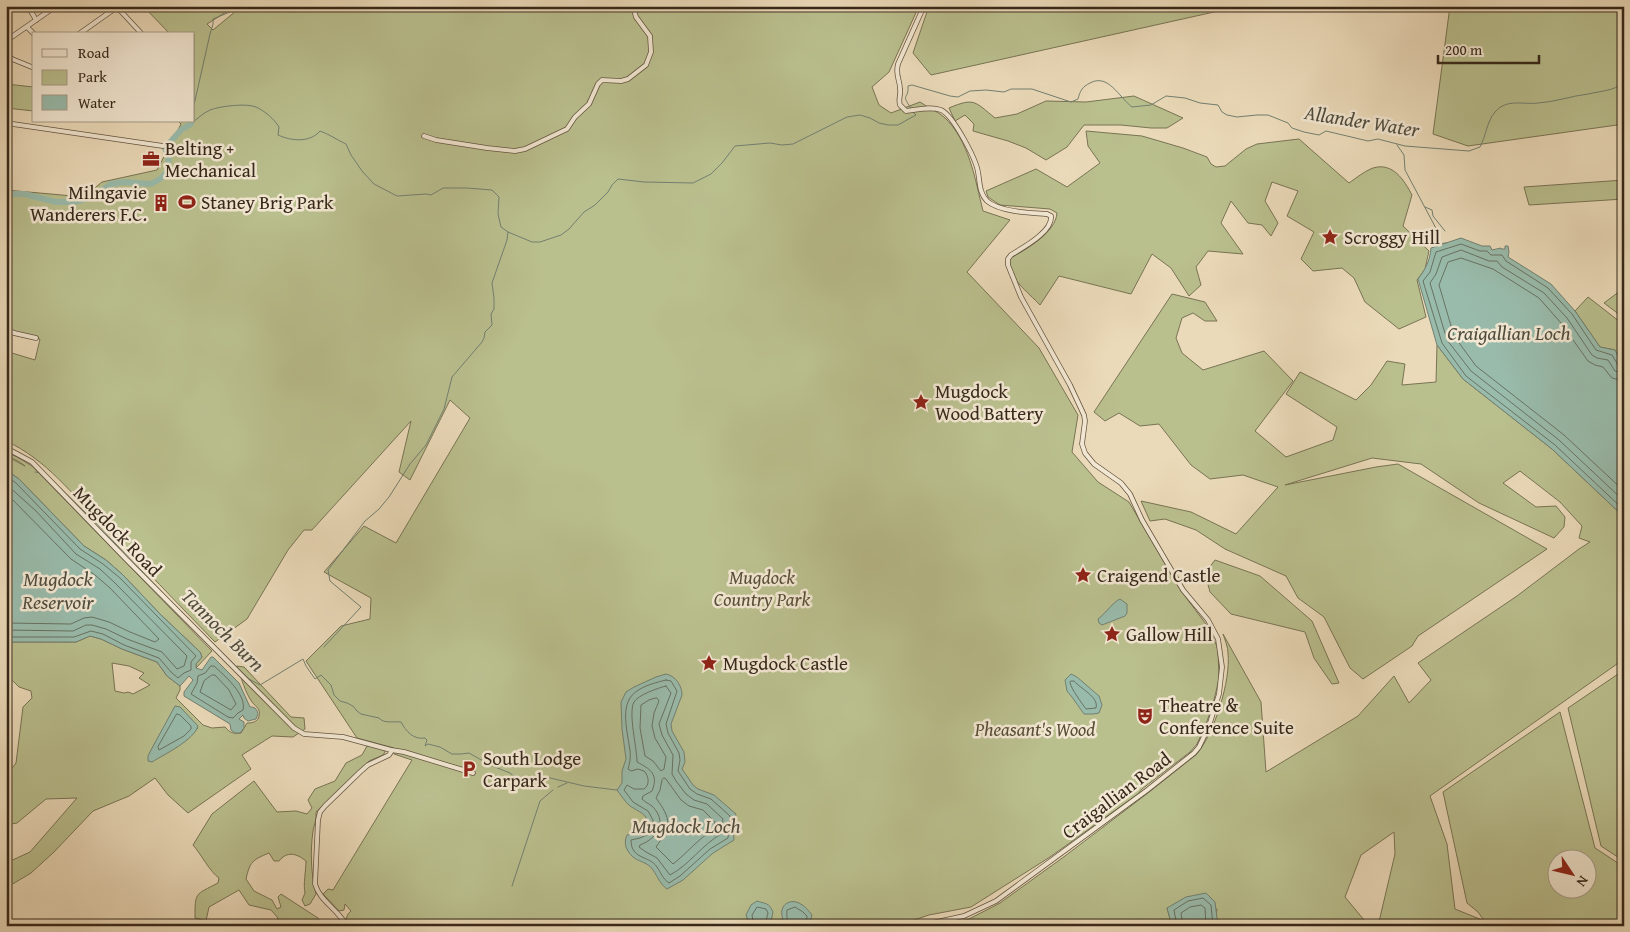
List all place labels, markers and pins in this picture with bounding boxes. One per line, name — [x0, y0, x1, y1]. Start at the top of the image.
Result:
place label: Belting + Mechanical — [165, 134, 256, 184]
office icon: Belting + Mechanical — [141, 149, 161, 169]
place label: Milngavie Wanderers F.C. — [30, 178, 147, 228]
place label: Staney Brig Park — [201, 188, 334, 216]
sports icon: Staney Brig Park — [177, 192, 197, 212]
building icon: Milngavie Wanderers F.C. — [151, 193, 171, 213]
place label: Scroggy Hill — [1344, 223, 1440, 251]
place icon: Scroggy Hill — [1320, 227, 1340, 247]
place label: Mugdock Wood Battery — [935, 377, 1044, 427]
place icon: Mugdock Wood Battery — [911, 392, 931, 412]
place label: Craigend Castle — [1097, 561, 1221, 589]
place icon: Craigend Castle — [1073, 565, 1093, 585]
place label: Gallow Hill — [1126, 620, 1213, 648]
place icon: Gallow Hill — [1102, 624, 1122, 644]
place label: Mugdock Castle — [723, 649, 848, 677]
place icon: Mugdock Castle — [699, 653, 719, 673]
place label: Theatre & Conference Suite — [1159, 691, 1294, 741]
theatre icon: Theatre & Conference Suite — [1135, 706, 1155, 726]
place label: South Lodge Carpark — [483, 744, 581, 794]
parking icon: South Lodge Carpark — [459, 759, 479, 779]

